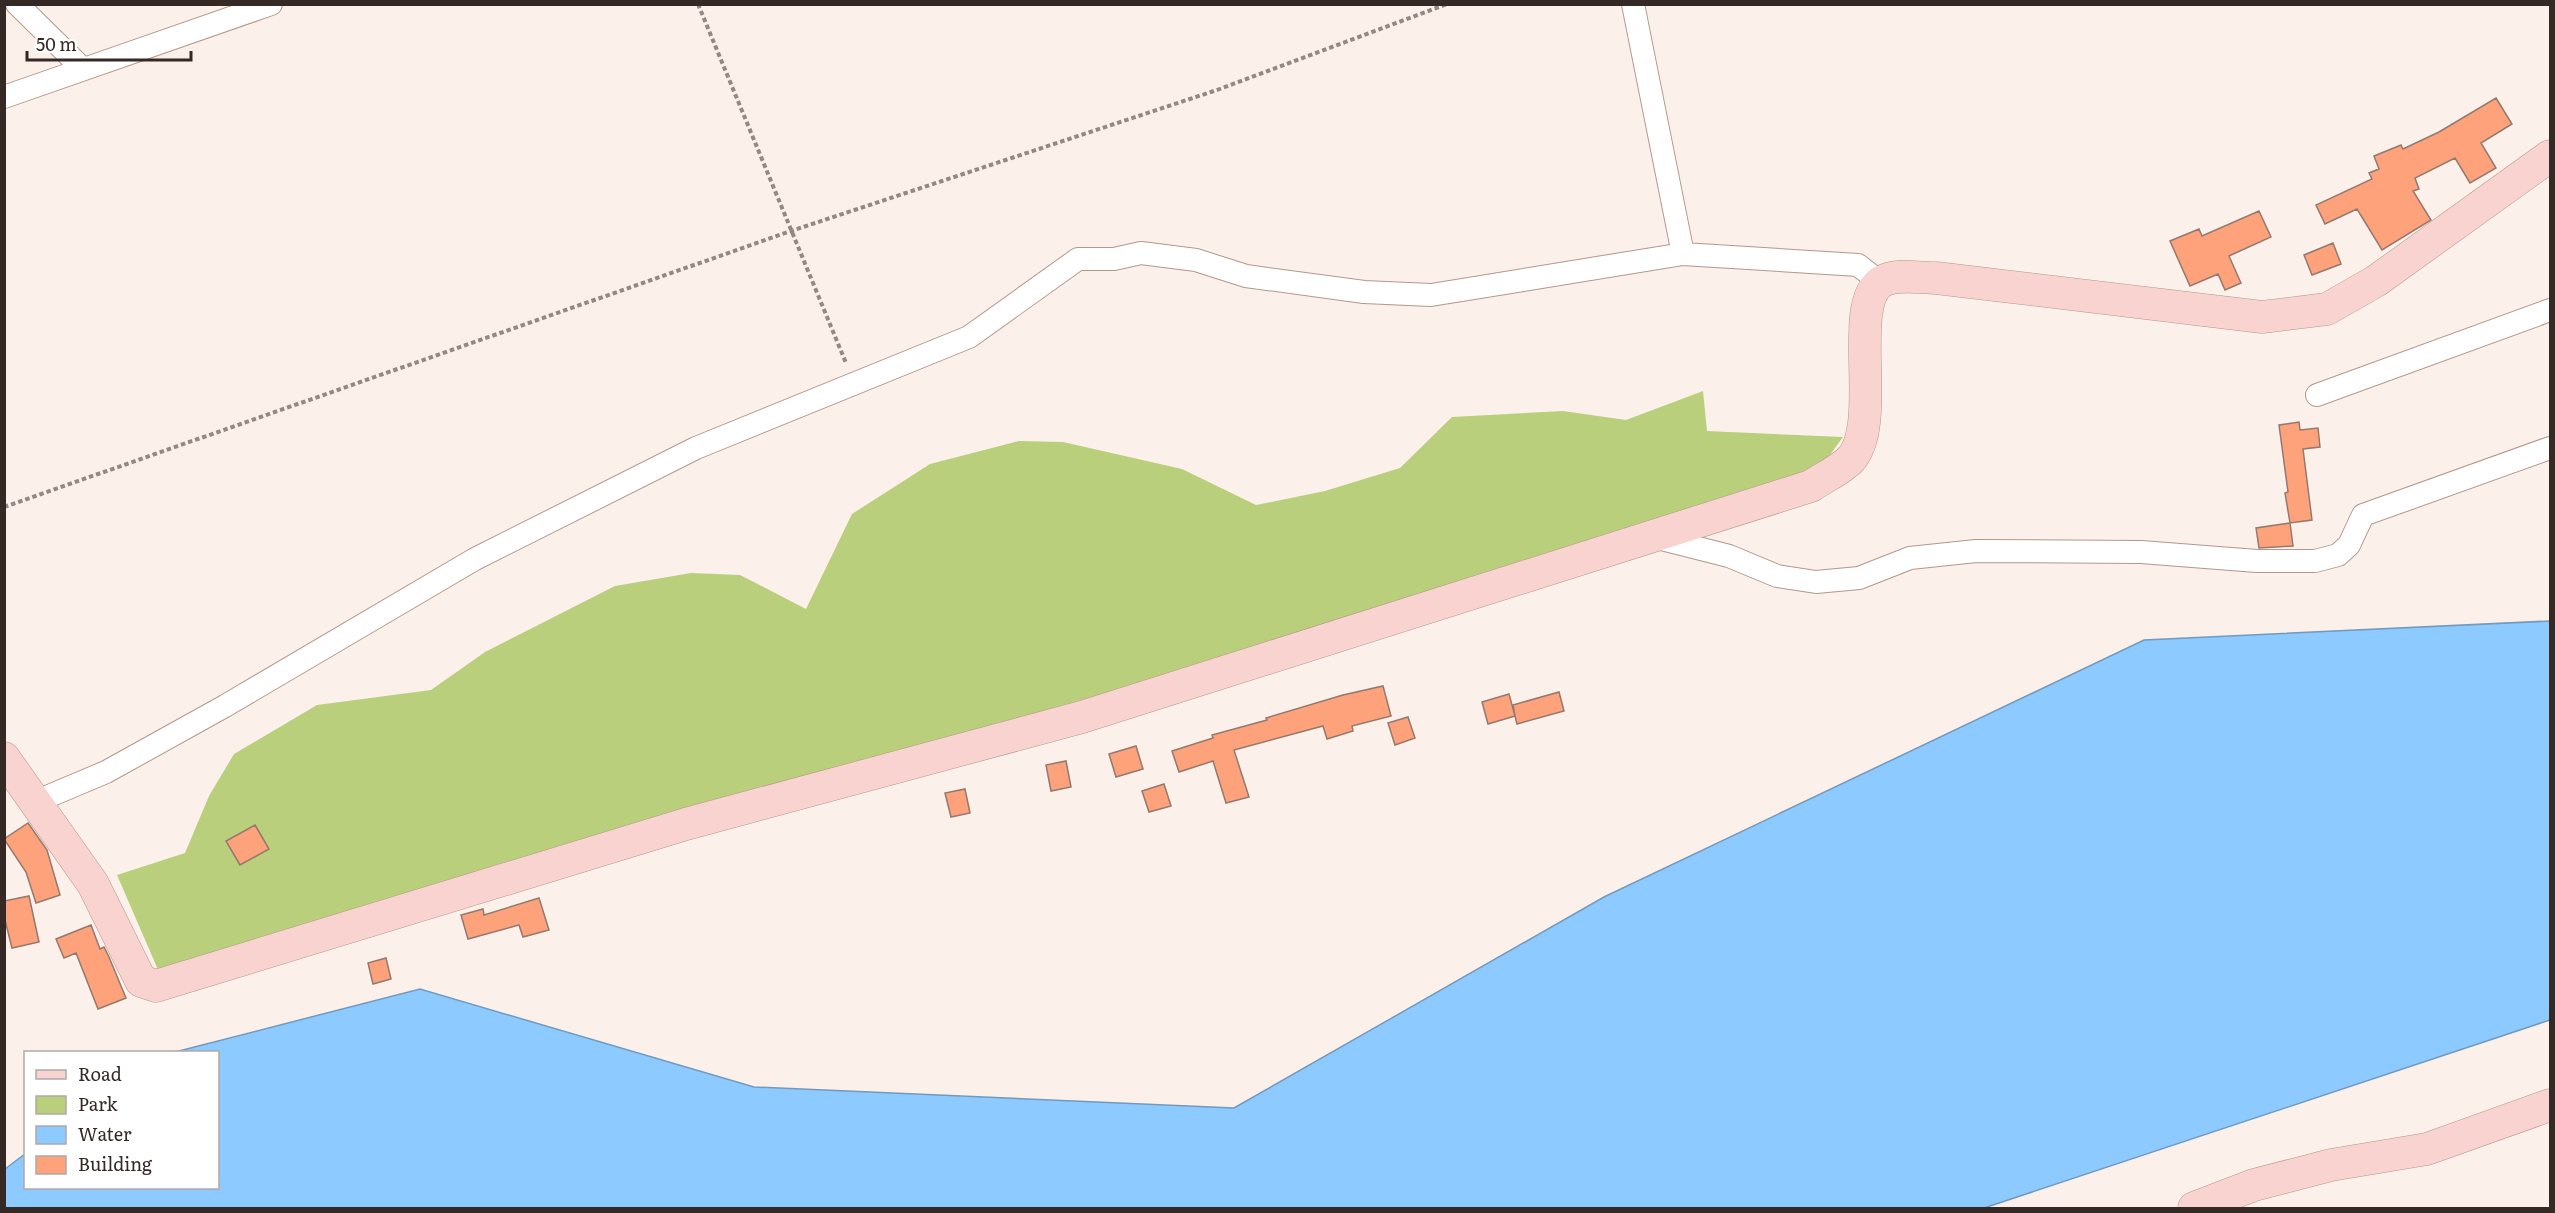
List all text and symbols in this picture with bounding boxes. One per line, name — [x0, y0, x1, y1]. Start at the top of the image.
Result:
scale bar — [27, 24, 190, 62]
text: 50 m — [36, 30, 77, 57]
legend — [24, 1051, 219, 1189]
text: Road — [78, 1060, 122, 1087]
text: Park — [78, 1090, 119, 1117]
text: Water — [78, 1120, 132, 1147]
text: Building — [78, 1150, 153, 1177]

